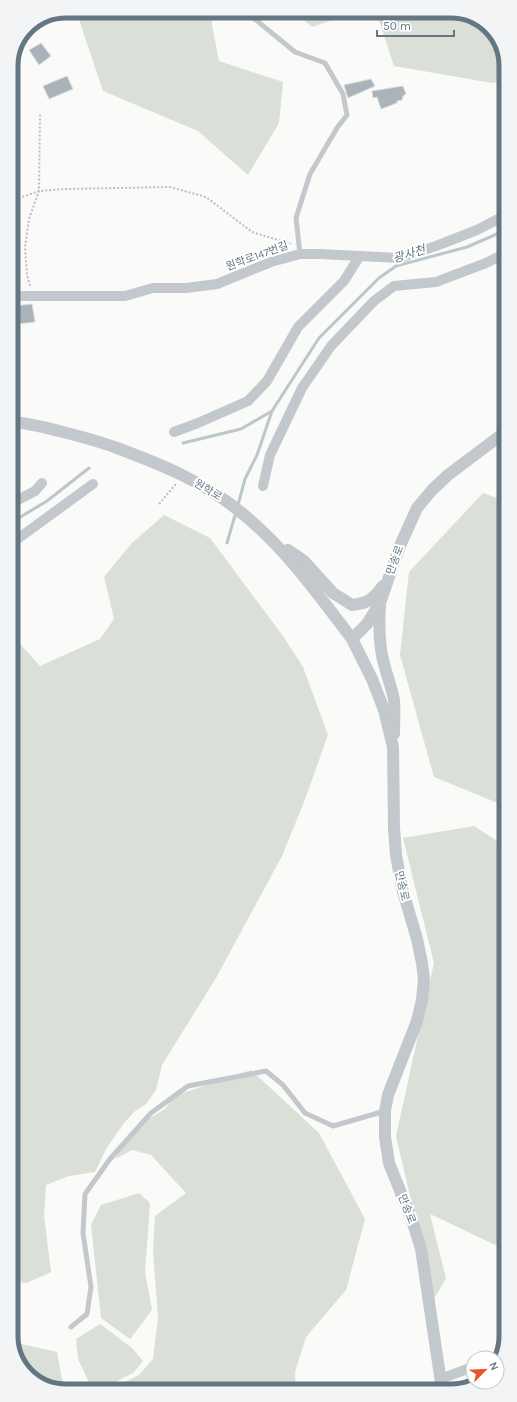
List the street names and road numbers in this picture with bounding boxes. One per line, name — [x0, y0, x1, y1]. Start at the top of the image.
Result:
street label: 원학로147번길 — [224, 239, 290, 273]
street label: 원학로 — [192, 477, 224, 503]
street label: 만송로 — [384, 544, 406, 576]
street label: 만송로 — [392, 870, 412, 902]
street label: 만송로 — [395, 1192, 419, 1226]

